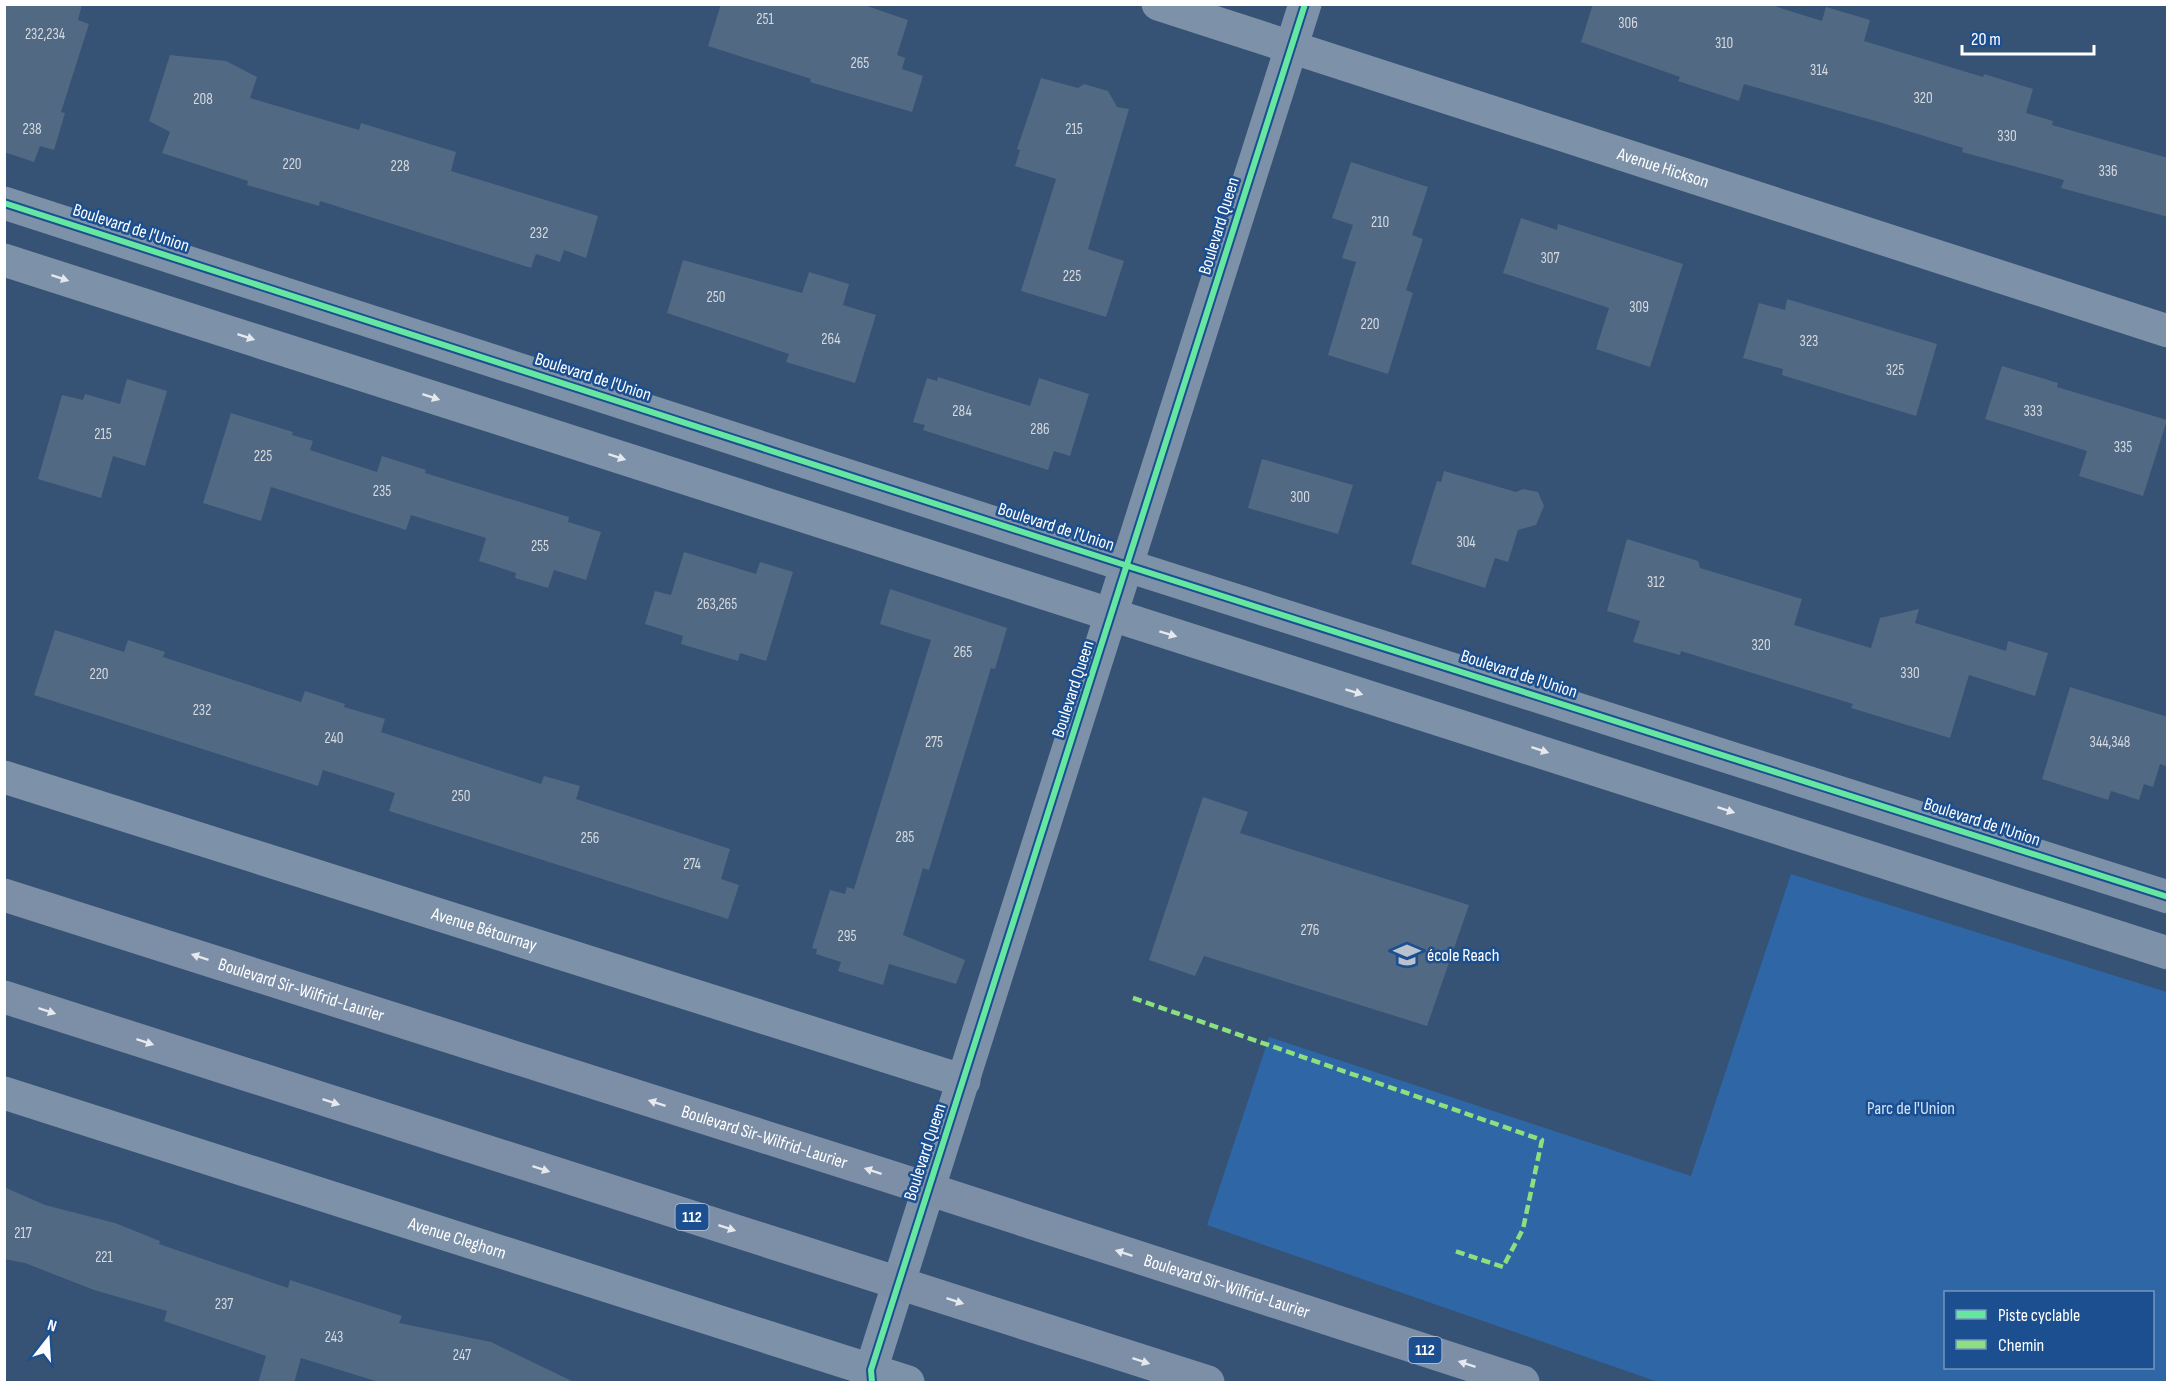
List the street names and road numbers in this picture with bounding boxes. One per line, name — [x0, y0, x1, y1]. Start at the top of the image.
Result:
street label: Avenue Hickson — [1614, 143, 1712, 192]
street label: Boulevard Queen — [1194, 175, 1244, 277]
street label: Boulevard de l'Union — [70, 199, 192, 257]
street label: Boulevard de l'Union — [532, 348, 654, 406]
street label: Boulevard de l'Union — [995, 498, 1117, 556]
street label: Boulevard Queen — [1047, 638, 1099, 740]
street label: Boulevard de l'Union — [1458, 645, 1580, 703]
street label: Boulevard de l'Union — [1921, 793, 2043, 851]
street label: Avenue Bétournay — [428, 902, 540, 956]
street label: Boulevard Sir-Wilfrid-Laurier — [216, 953, 387, 1026]
street label: Boulevard Sir-Wilfrid-Laurier — [679, 1101, 850, 1173]
street label: Boulevard Queen — [899, 1101, 951, 1203]
road number: 112 — [676, 1204, 708, 1230]
street label: Avenue Cleghorn — [405, 1212, 509, 1263]
street label: Boulevard Sir-Wilfrid-Laurier — [1141, 1249, 1313, 1323]
road number: 112 — [1408, 1337, 1442, 1363]

